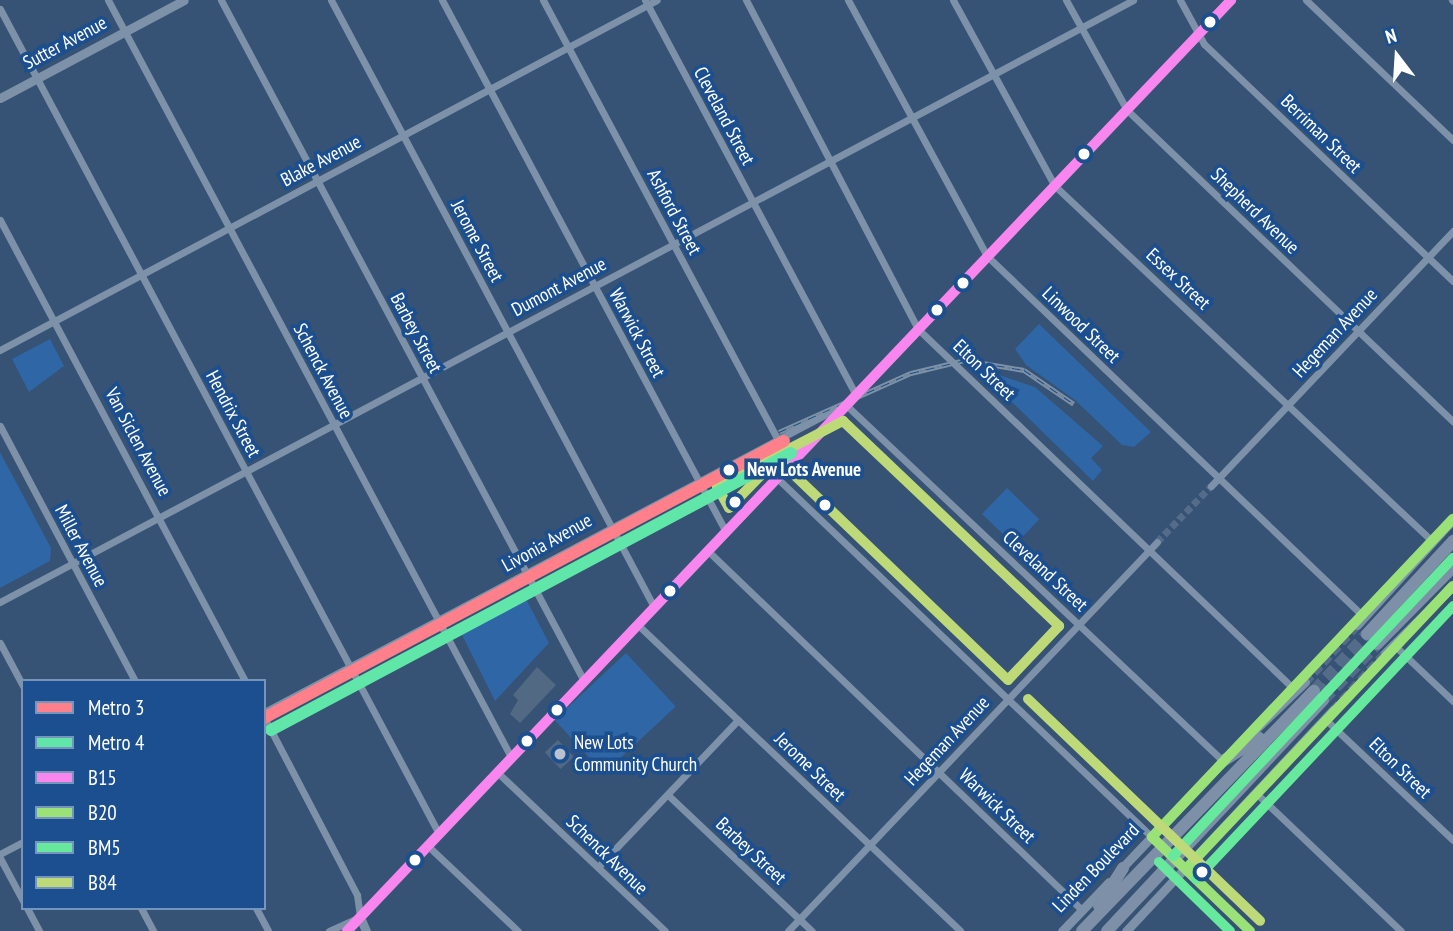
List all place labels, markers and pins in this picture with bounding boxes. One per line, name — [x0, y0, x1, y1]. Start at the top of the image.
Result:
unlabelled marker — [1203, 15, 1217, 29]
unlabelled marker — [1077, 147, 1091, 161]
unlabelled marker — [956, 276, 970, 290]
unlabelled marker — [930, 303, 944, 317]
marker: New Lots Avenue — [717, 458, 741, 482]
place label: New Lots Avenue — [747, 459, 862, 481]
unlabelled marker — [728, 495, 742, 509]
unlabelled marker — [818, 498, 832, 512]
unlabelled marker — [663, 584, 677, 598]
unlabelled marker — [550, 703, 564, 717]
place label: New Lots Community Church — [574, 732, 698, 776]
unlabelled marker — [520, 734, 534, 748]
marker: New Lots Community Church — [552, 746, 568, 762]
unlabelled marker — [408, 853, 422, 867]
unlabelled marker — [1195, 865, 1209, 879]

